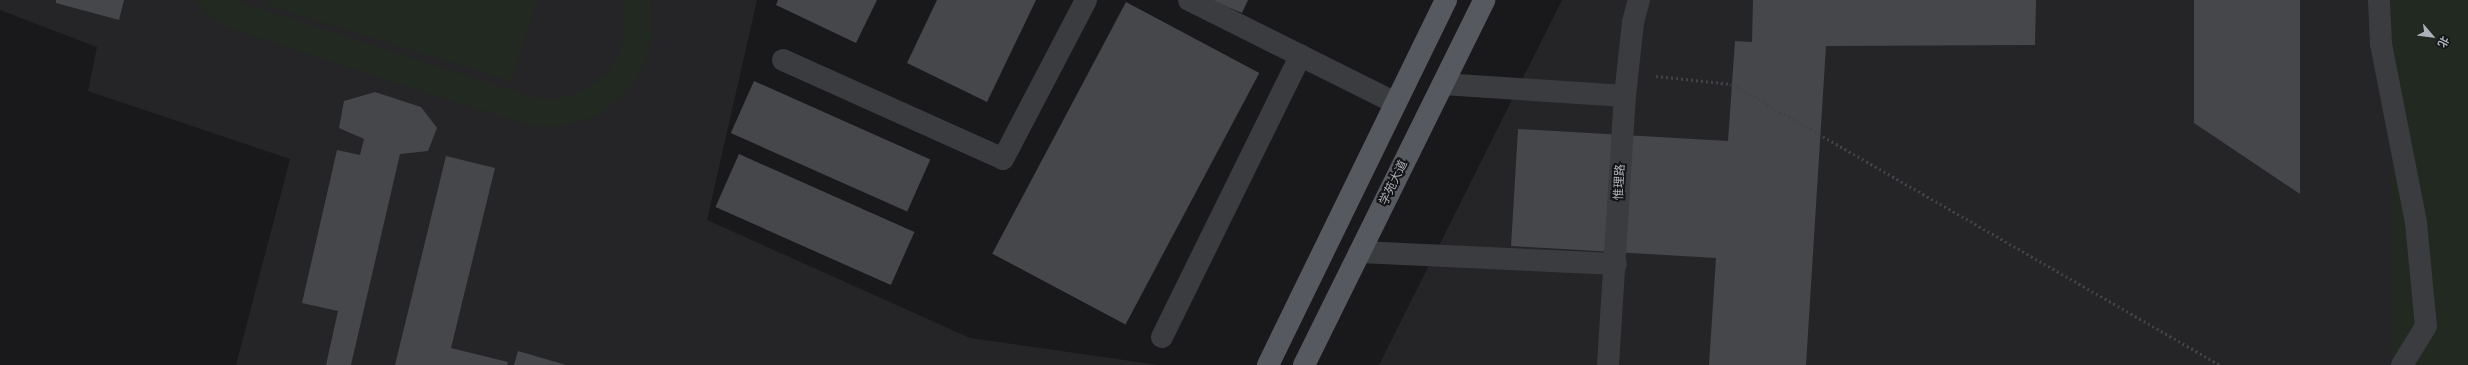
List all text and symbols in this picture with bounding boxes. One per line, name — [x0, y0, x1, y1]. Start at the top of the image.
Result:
north arrow — [2412, 16, 2452, 56]
text: 北 — [2435, 34, 2451, 50]
street label: 学苑大道 — [1377, 158, 1411, 208]
street label: 惟理路 — [1612, 164, 1628, 200]

